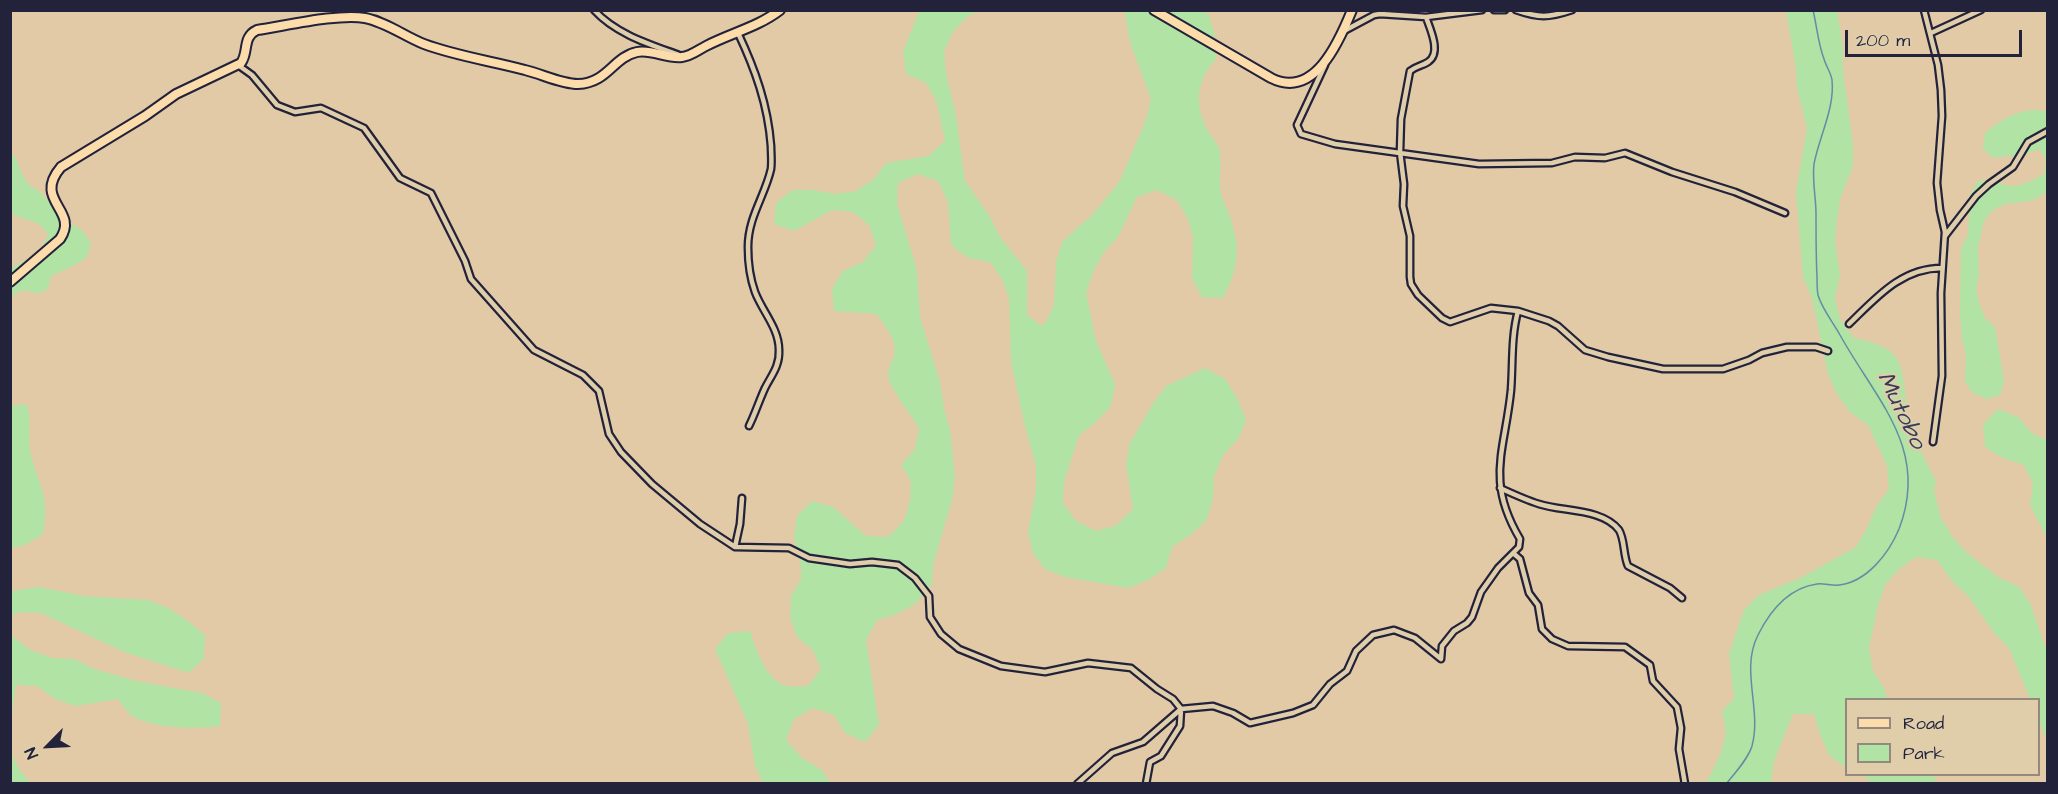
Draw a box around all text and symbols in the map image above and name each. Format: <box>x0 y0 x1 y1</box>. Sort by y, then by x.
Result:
scale bar <box>1848 18 2025 56</box>
text: 200 m <box>1856 28 1910 53</box>
water label: Mutobo <box>1869 368 1931 454</box>
legend <box>1845 698 2040 776</box>
text: Road <box>1903 711 1944 736</box>
north arrow <box>18 716 78 776</box>
text: Park <box>1903 741 1945 766</box>
text: N <box>19 744 44 762</box>

